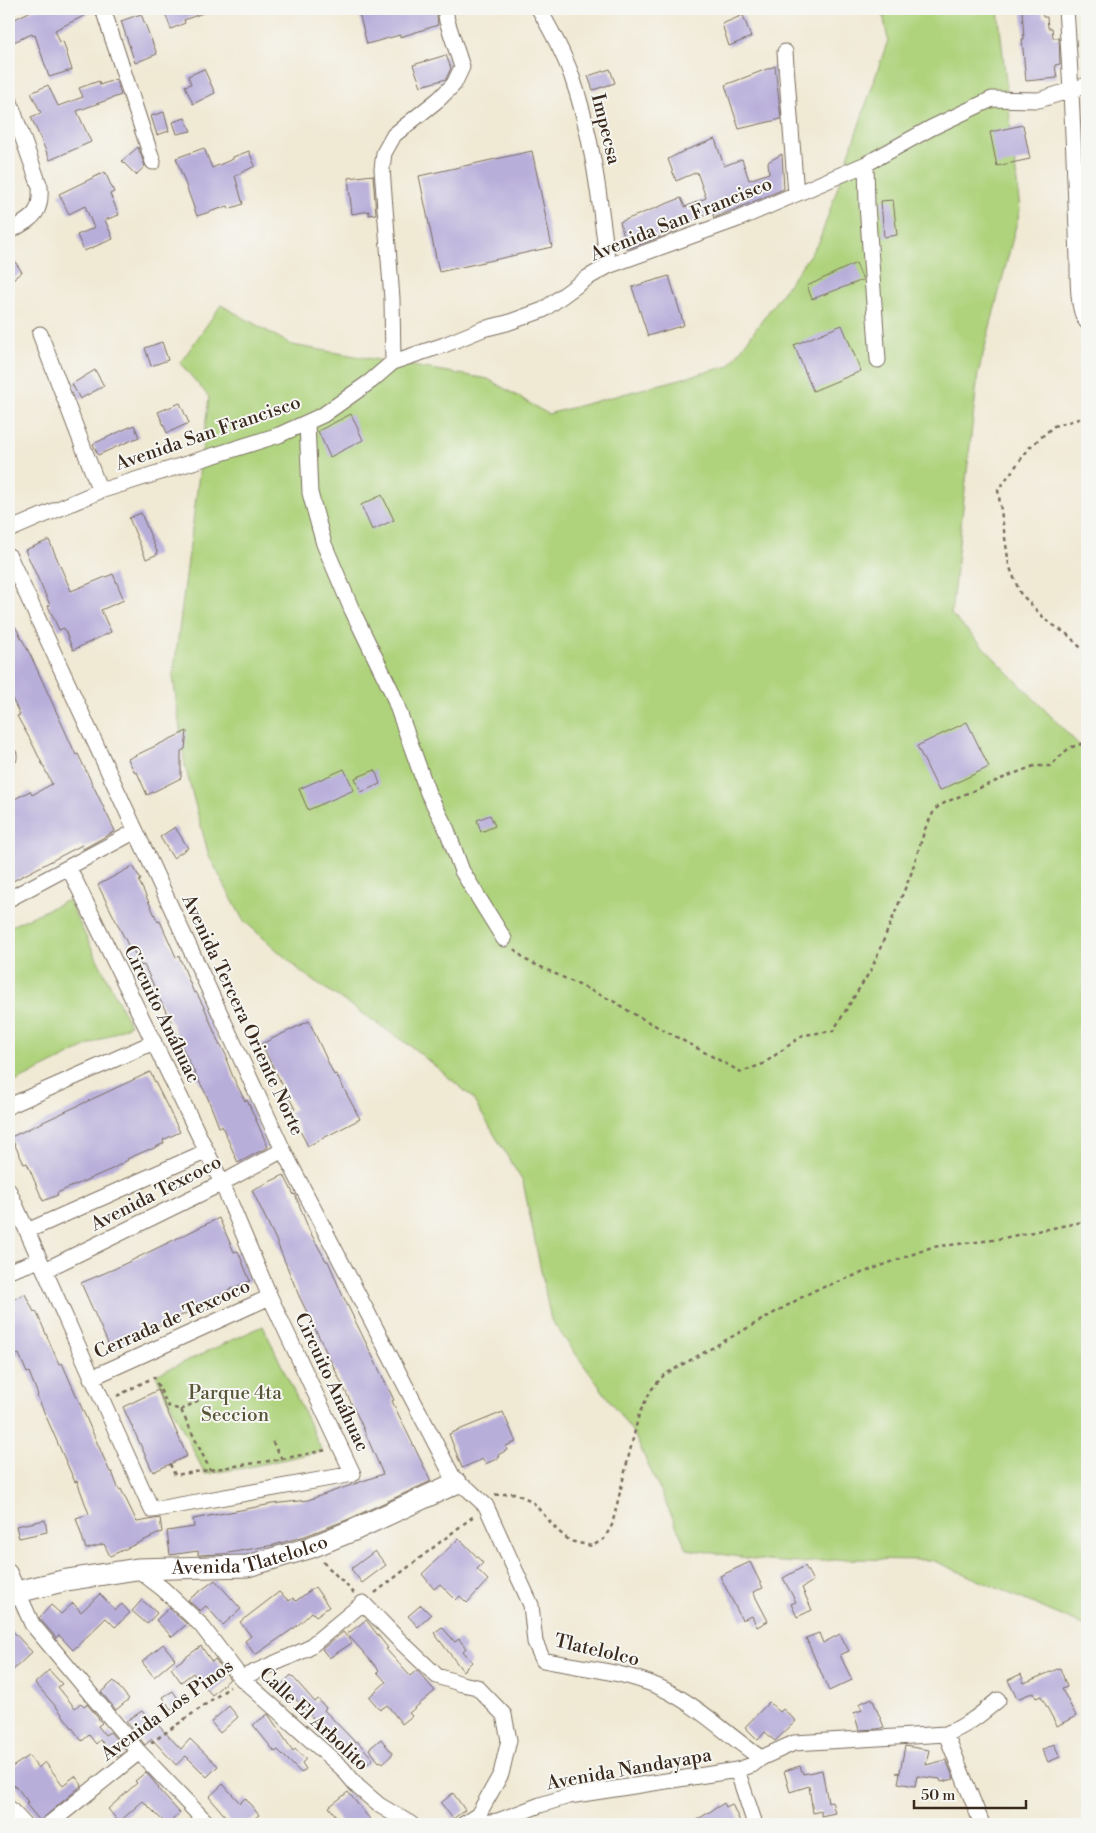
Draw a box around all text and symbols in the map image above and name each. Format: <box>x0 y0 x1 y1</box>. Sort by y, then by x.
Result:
street label: Impecsa <box>586 91 626 167</box>
street label: Avenida San Francisco <box>585 171 776 267</box>
street label: Avenida San Francisco <box>111 390 304 476</box>
street label: Avenida Tercera Oriente Norte <box>176 890 309 1139</box>
street label: Circuito Anáhuac <box>118 941 206 1087</box>
street label: Avenida Texcoco <box>86 1150 225 1237</box>
street label: Cerrada de Texcoco <box>90 1274 254 1364</box>
street label: Circuito Anáhuac <box>289 1309 375 1455</box>
park label: Parque 4ta Seccion <box>188 1381 282 1427</box>
street label: Avenida Tlatelolco <box>170 1530 331 1580</box>
street label: Tlatelolco <box>552 1629 642 1671</box>
street label: Avenida Los Pinos <box>95 1654 238 1767</box>
street label: Calle El Arbolito <box>254 1662 374 1776</box>
street label: Avenida Nandayapa <box>544 1743 714 1796</box>
scale bar <box>914 1778 1026 1810</box>
text: 50 m <box>921 1786 955 1805</box>

